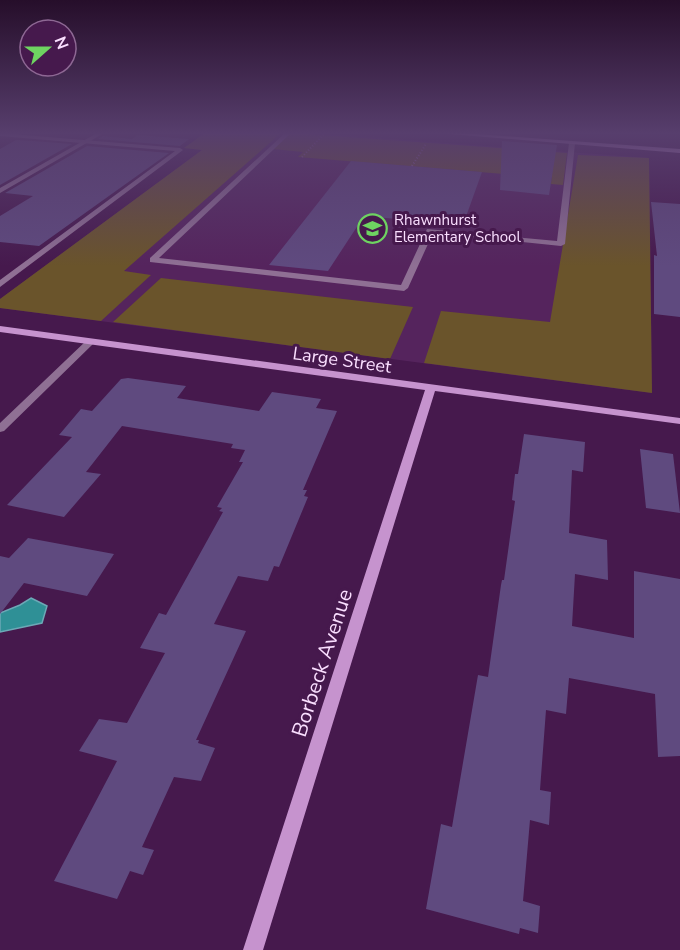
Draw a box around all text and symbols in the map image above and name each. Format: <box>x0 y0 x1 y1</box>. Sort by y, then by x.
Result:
north arrow <box>18 18 78 78</box>
text: N <box>49 33 73 53</box>
place label: Rhawnhurst Elementary School <box>394 210 521 247</box>
school or university icon: Rhawnhurst Elementary School <box>357 213 389 245</box>
street label: Large Street <box>291 341 394 379</box>
street label: Borbeck Avenue <box>285 585 359 741</box>

